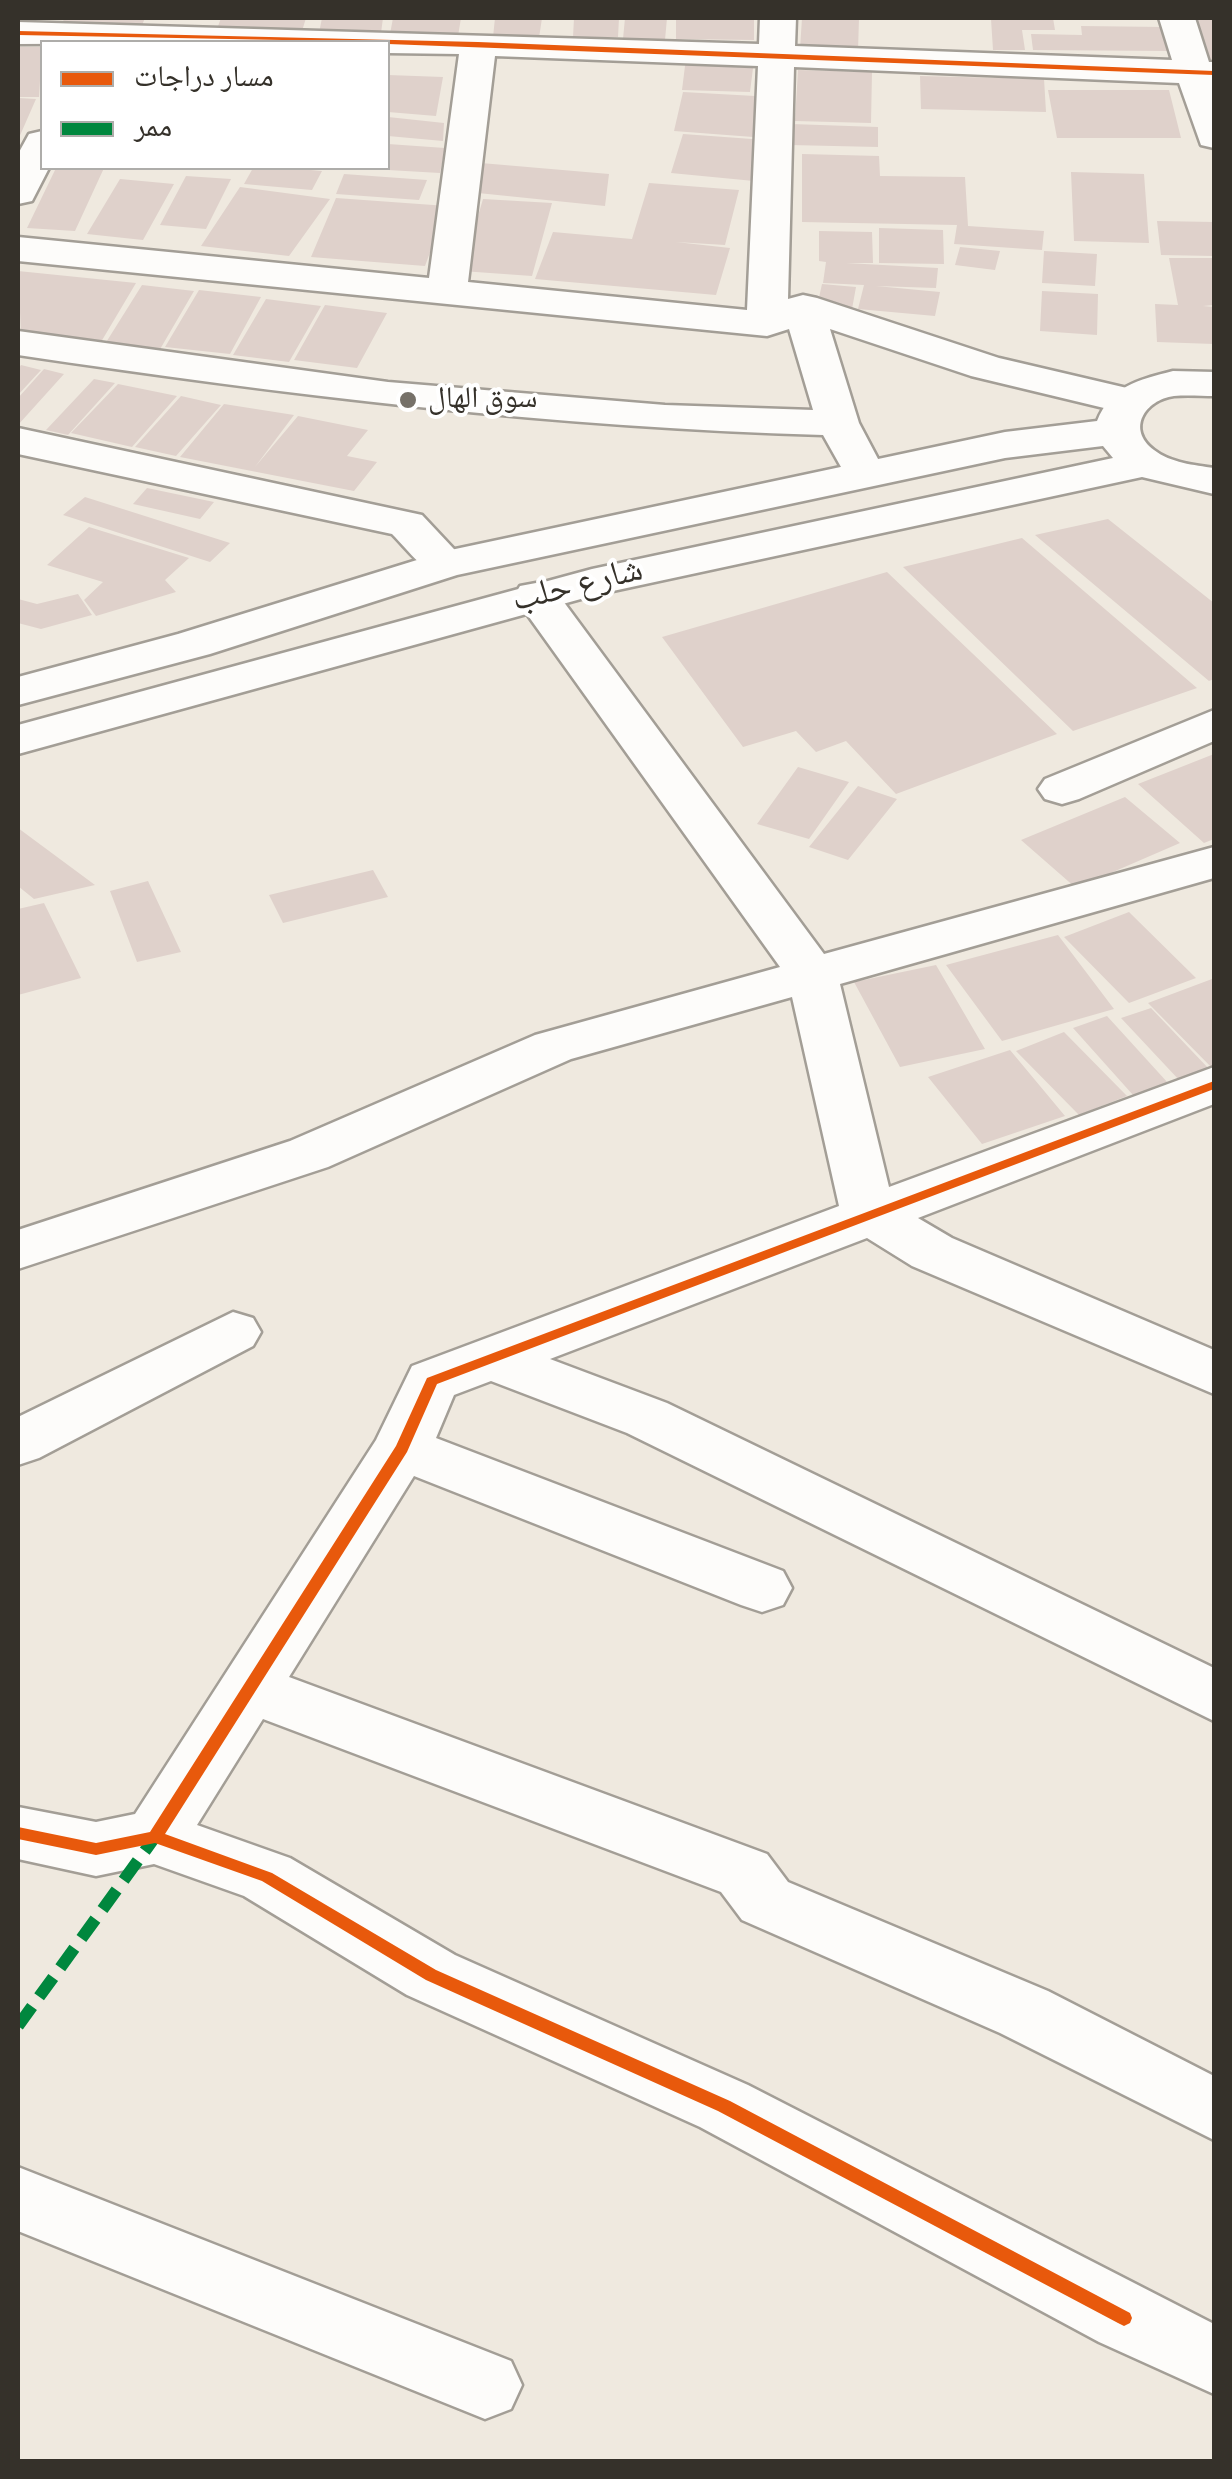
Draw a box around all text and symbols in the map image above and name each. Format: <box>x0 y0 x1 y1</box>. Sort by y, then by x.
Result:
legend <box>40 40 390 170</box>
text: مسار دراجات <box>134 55 274 98</box>
text: ممر <box>134 105 172 148</box>
place label: سوق الهال <box>428 382 538 418</box>
marker: سوق الهال <box>397 389 419 411</box>
street label: شارع حلب <box>508 551 648 623</box>

